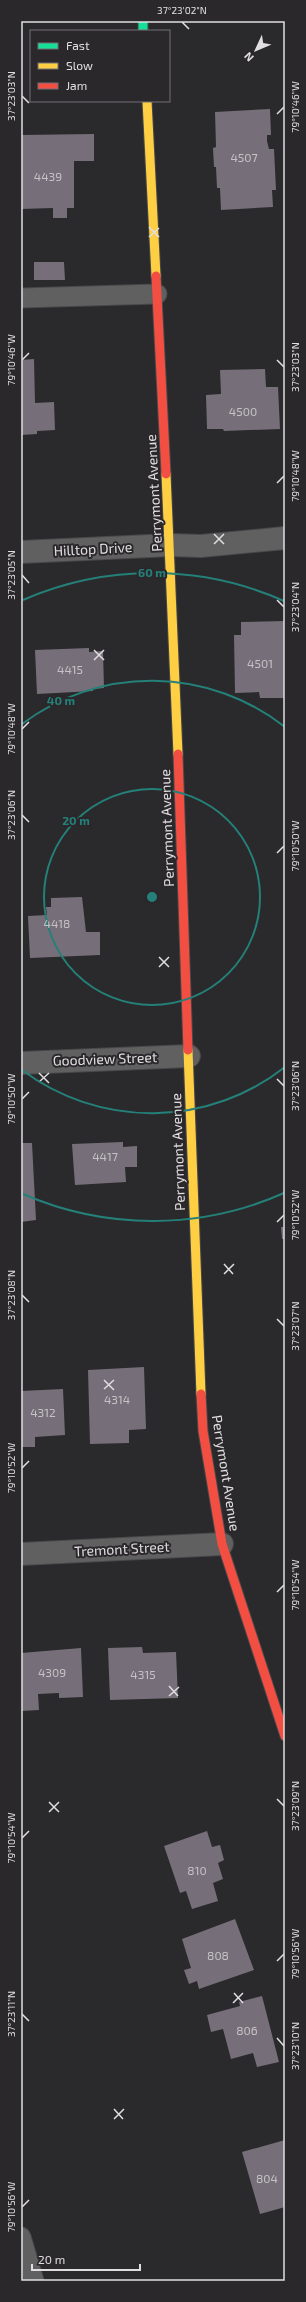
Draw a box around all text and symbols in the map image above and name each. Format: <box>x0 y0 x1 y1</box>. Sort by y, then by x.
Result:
text: 37°23'02"N <box>157 4 207 16</box>
legend <box>30 30 170 102</box>
north arrow <box>236 30 276 70</box>
text: Fast <box>66 38 90 52</box>
text: N <box>241 50 256 65</box>
text: Slow <box>66 58 93 72</box>
text: 37°23'03"N <box>5 71 17 121</box>
text: Jam <box>66 78 87 92</box>
text: 79°10'46"W <box>289 81 301 133</box>
house number: 4507 <box>230 150 258 164</box>
house number: 4439 <box>34 169 62 183</box>
text: 79°10'46"W <box>5 334 17 386</box>
text: 37°23'03"N <box>289 342 301 392</box>
house number: 4500 <box>229 404 257 418</box>
street label: Perrymont Avenue <box>142 434 165 552</box>
text: 79°10'48"W <box>289 450 301 502</box>
street label: Hilltop Drive <box>53 538 133 559</box>
text: 37°23'05"N <box>5 550 17 600</box>
text: 60 m <box>138 565 166 579</box>
text: 37°23'04"N <box>289 582 301 632</box>
house number: 4501 <box>247 656 273 670</box>
house number: 4415 <box>57 662 83 676</box>
text: 40 m <box>47 693 75 707</box>
text: 79°10'48"W <box>5 703 17 755</box>
street label: Perrymont Avenue <box>156 769 177 887</box>
text: 37°23'06"N <box>5 790 17 840</box>
text: 20 m <box>62 813 90 827</box>
text: 79°10'50"W <box>289 820 301 871</box>
centre of rings <box>145 890 159 904</box>
house number: 4418 <box>44 916 70 930</box>
street label: Goodview Street <box>53 1048 157 1069</box>
text: 37°23'06"N <box>289 1061 301 1111</box>
text: 79°10'50"W <box>5 1073 17 1124</box>
street label: Perrymont Avenue <box>167 1093 188 1211</box>
house number: 4417 <box>92 1149 118 1163</box>
text: 79°10'52"W <box>289 1189 301 1240</box>
text: 37°23'08"N <box>5 1270 17 1320</box>
text: 37°23'07"N <box>289 1301 301 1351</box>
house number: 4314 <box>104 1392 130 1406</box>
house number: 4312 <box>30 1405 56 1419</box>
street label: Perrymont Avenue <box>209 1413 244 1532</box>
text: 79°10'52"W <box>5 1442 17 1493</box>
street label: Tremont Street <box>74 1538 170 1559</box>
text: 79°10'54"W <box>289 1559 301 1611</box>
house number: 4309 <box>38 1665 66 1679</box>
house number: 4315 <box>130 1667 156 1681</box>
text: 37°23'09"N <box>289 1781 301 1831</box>
text: 79°10'54"W <box>5 1812 17 1864</box>
house number: 810 <box>187 1863 207 1877</box>
text: 79°10'56"W <box>289 1928 301 1979</box>
house number: 808 <box>207 1948 229 1962</box>
text: 37°23'11"N <box>5 1991 17 2037</box>
text: 37°23'10"N <box>289 2022 301 2070</box>
house number: 806 <box>236 2023 258 2037</box>
house number: 804 <box>256 2171 278 2185</box>
text: 79°10'56"W <box>5 2181 17 2232</box>
scale bar <box>32 2246 140 2272</box>
text: 20 m <box>38 2252 65 2266</box>

